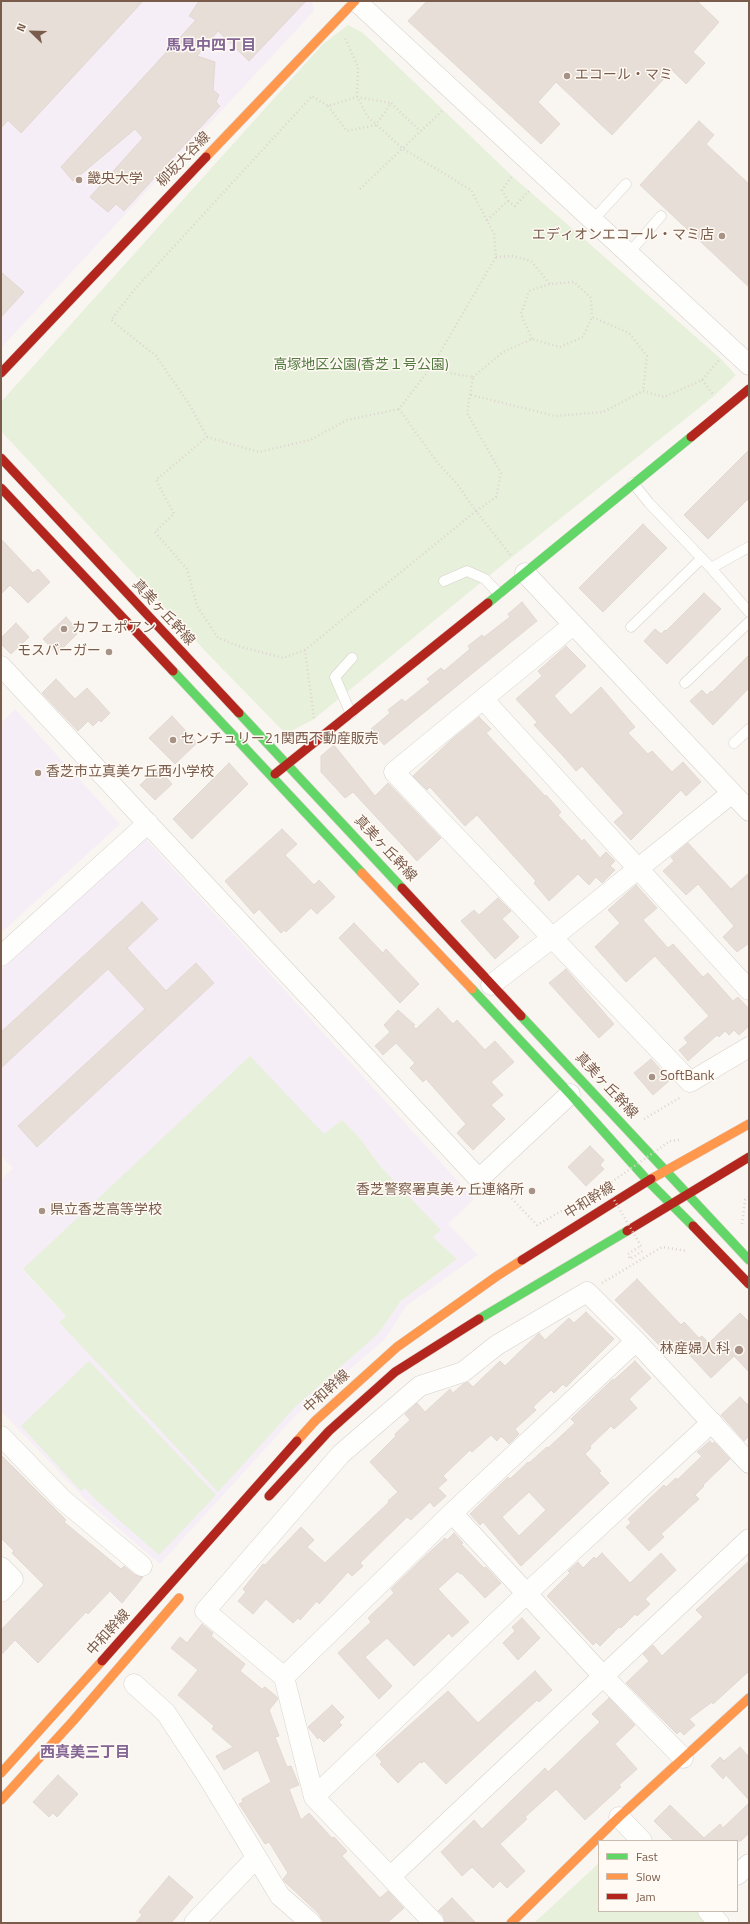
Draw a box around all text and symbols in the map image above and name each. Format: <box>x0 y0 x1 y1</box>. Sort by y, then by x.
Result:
north arrow <box>12 12 52 52</box>
text: N <box>12 21 30 34</box>
district label: 馬見中四丁目 <box>166 37 256 55</box>
place label: エコール・マミ <box>575 68 673 84</box>
marker: エコール・マミ <box>562 71 572 81</box>
street label: 柳坂大谷線 <box>154 129 214 191</box>
place label: 畿央大学 <box>87 172 143 188</box>
marker: 畿央大学 <box>74 175 84 185</box>
place label: エディオンエコール・マミ店 <box>532 228 714 244</box>
marker: エディオンエコール・マミ店 <box>717 231 727 241</box>
park label: 高塚地区公園(香芝１号公園) <box>273 358 449 374</box>
street label: 真美ヶ丘幹線 <box>128 577 198 649</box>
place label: カフェポアン <box>72 621 156 637</box>
marker: カフェポアン <box>59 624 69 634</box>
place label: モスバーガー <box>17 644 101 660</box>
marker: モスバーガー <box>104 647 114 657</box>
place label: センチュリー21関西不動産販売 <box>181 732 379 748</box>
marker: センチュリー21関西不動産販売 <box>168 735 178 745</box>
place label: 香芝市立真美ケ丘西小学校 <box>46 765 214 781</box>
marker: 香芝市立真美ケ丘西小学校 <box>33 768 43 778</box>
street label: 真美ヶ丘幹線 <box>350 813 420 885</box>
street label: 真美ヶ丘幹線 <box>571 1050 641 1122</box>
place label: SoftBank <box>660 1069 714 1085</box>
marker: SoftBank <box>647 1072 657 1082</box>
street label: 中和幹線 <box>562 1179 618 1223</box>
place label: 香芝警察署真美ヶ丘連絡所 <box>356 1183 524 1199</box>
marker: 香芝警察署真美ヶ丘連絡所 <box>527 1186 537 1196</box>
place label: 県立香芝高等学校 <box>50 1203 162 1219</box>
marker: 県立香芝高等学校 <box>37 1206 47 1216</box>
place label: 林産婦人科 <box>660 1342 730 1358</box>
marker: 林産婦人科 <box>733 1344 745 1356</box>
street label: 中和幹線 <box>301 1367 353 1417</box>
street label: 中和幹線 <box>84 1607 134 1659</box>
district label: 西真美三丁目 <box>40 1744 130 1762</box>
legend <box>598 1840 738 1912</box>
text: Fast <box>636 1847 658 1866</box>
text: Slow <box>636 1867 661 1886</box>
text: Jam <box>636 1887 656 1906</box>

